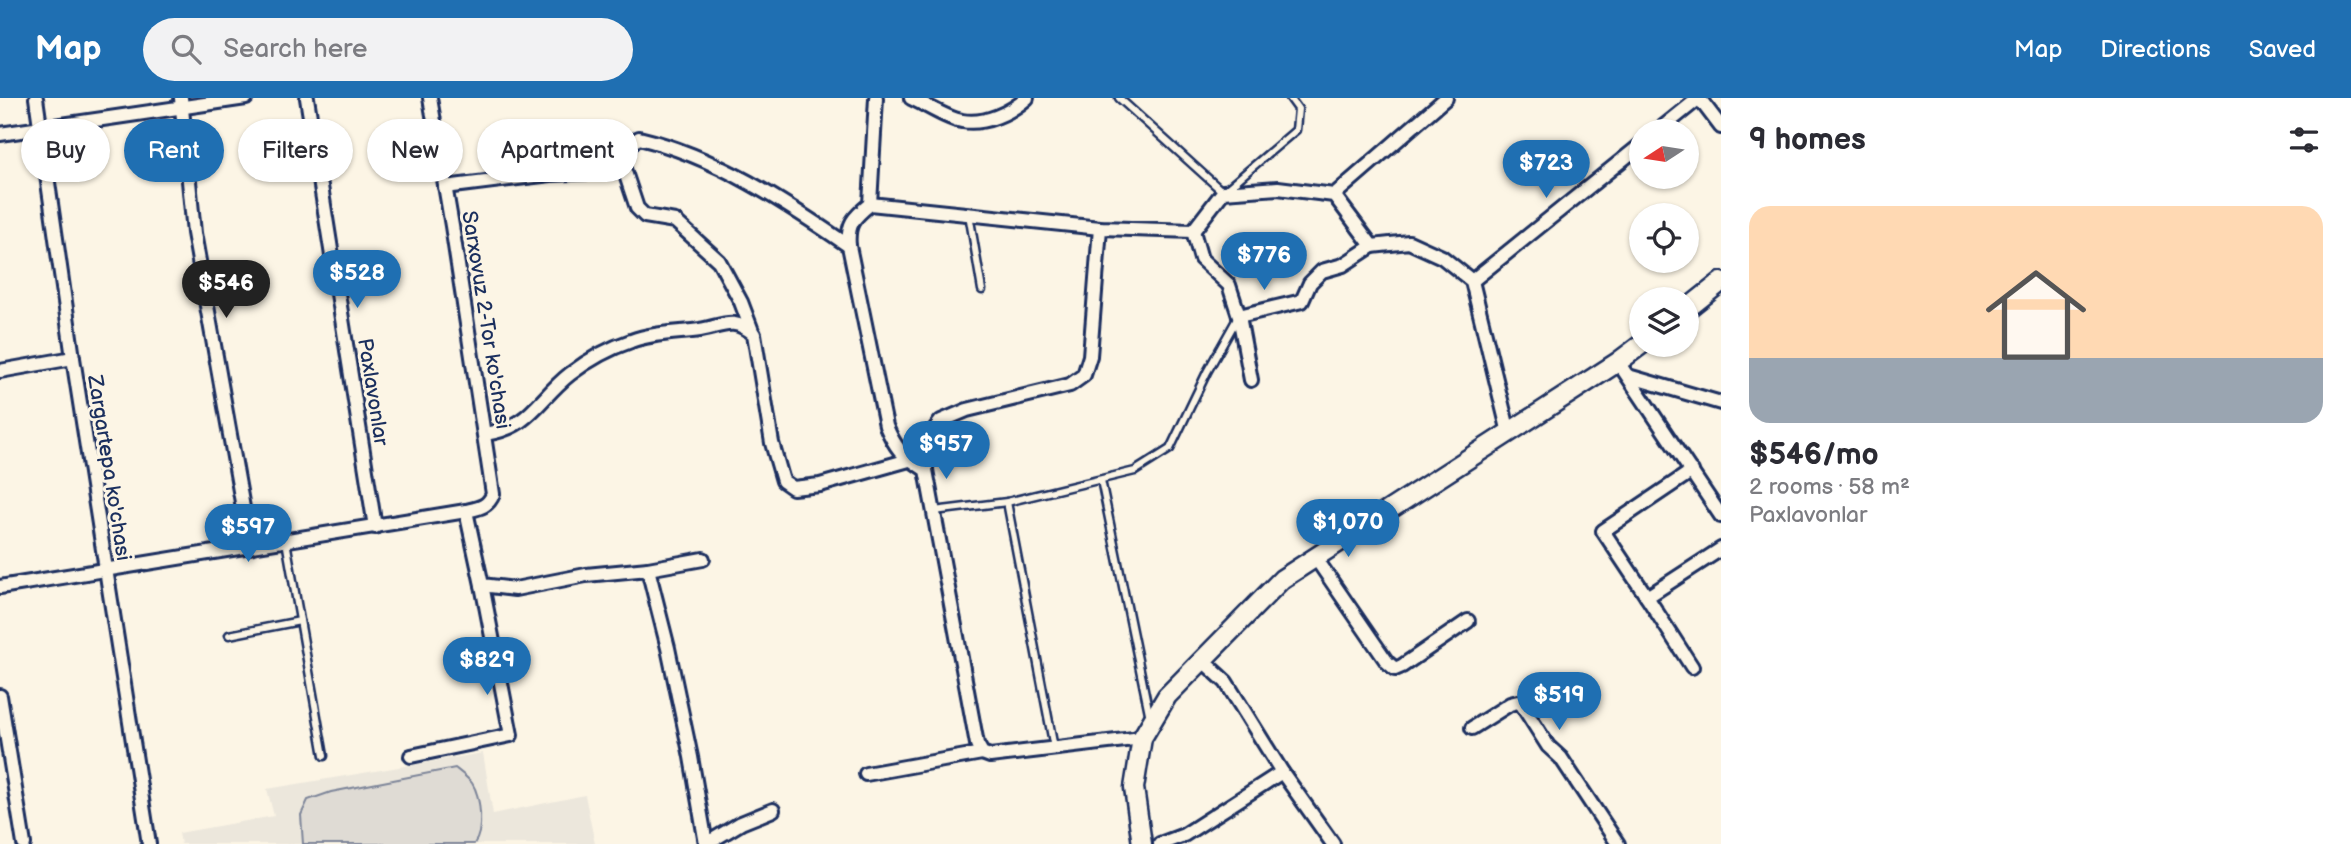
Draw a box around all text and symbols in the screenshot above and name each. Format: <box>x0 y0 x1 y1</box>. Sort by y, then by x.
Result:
search box <box>143 18 633 81</box>
text: Map <box>35 29 101 69</box>
icon: search <box>167 30 205 68</box>
text: Search here <box>223 34 367 65</box>
text: Map <box>2014 35 2062 64</box>
text: Directions <box>2100 35 2211 64</box>
text: Saved <box>2249 35 2316 64</box>
chip: Buy <box>21 119 110 182</box>
chip: Rent <box>124 119 224 182</box>
chip: Filters <box>238 119 353 182</box>
chip: New <box>367 119 463 182</box>
chip: Apartment <box>477 119 638 182</box>
north arrow <box>1629 119 1699 189</box>
map controls <box>1629 119 1699 357</box>
icon: filters <box>2285 121 2323 159</box>
text: 9 homes <box>1749 122 1866 158</box>
pin: $723 <box>1505 140 1587 200</box>
text: $723 <box>1519 149 1573 177</box>
button: locate <box>1629 203 1699 273</box>
street label: Sarxovuz 2-Tor ko'chasi <box>456 209 516 431</box>
pin: $776 <box>1223 232 1305 292</box>
text: $776 <box>1237 241 1291 269</box>
pin: $528 <box>316 250 398 310</box>
icon: home <box>1973 252 2099 378</box>
text: $528 <box>329 259 385 287</box>
pin: $546 <box>185 260 267 320</box>
text: $546 <box>198 269 254 297</box>
button: layers <box>1629 287 1699 357</box>
street label: Paxlavonlar <box>352 337 394 448</box>
street label: Zargartepa ko'chasi <box>82 372 136 563</box>
pin: $957 <box>905 422 987 481</box>
text: $957 <box>919 430 973 458</box>
text: $546/mo <box>1749 437 1879 473</box>
text: 2 rooms · 58 m² <box>1749 473 1910 501</box>
pin: $1,070 <box>1291 500 1405 559</box>
text: Paxlavonlar <box>1749 501 1867 529</box>
pin: $597 <box>207 504 289 564</box>
text: $1,070 <box>1312 508 1384 536</box>
text: $597 <box>221 513 275 541</box>
pin: $829 <box>446 638 528 697</box>
text: $829 <box>459 646 515 674</box>
pin: $519 <box>1518 672 1600 732</box>
text: $519 <box>1533 681 1585 709</box>

